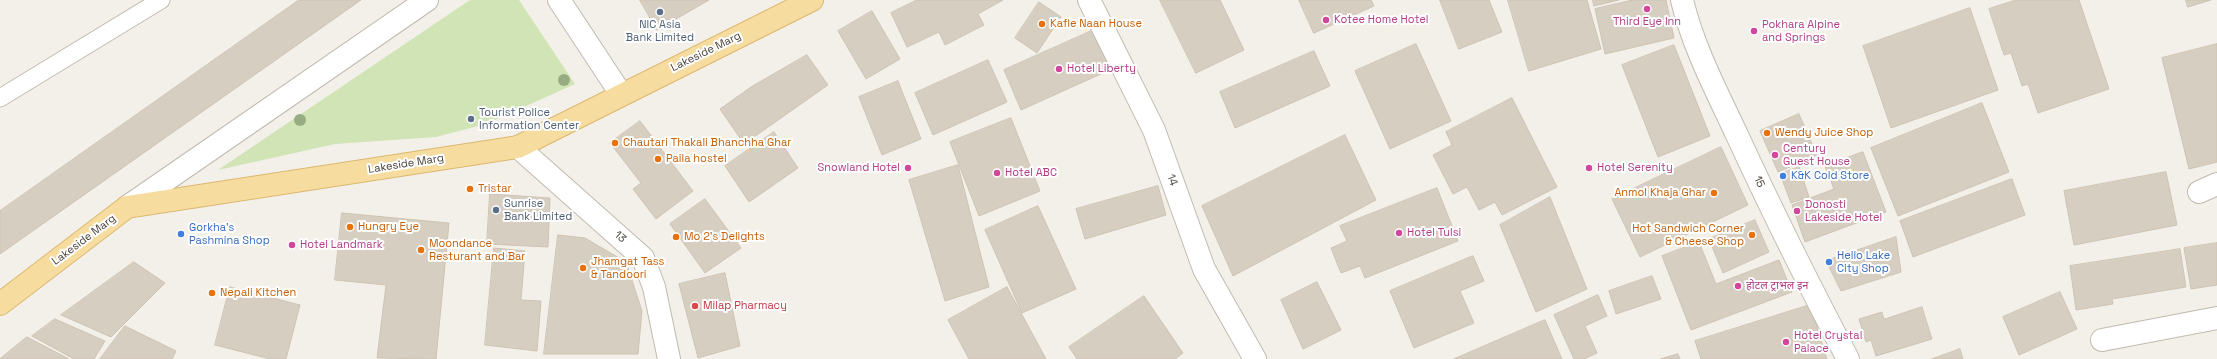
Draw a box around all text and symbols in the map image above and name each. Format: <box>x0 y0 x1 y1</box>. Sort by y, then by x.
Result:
marker: Third Eye Inn <box>1642 4 1652 14</box>
marker: NIC Asia Bank Limited <box>655 7 665 17</box>
place label: Kotee Home Hotel <box>1334 13 1428 27</box>
marker: Kotee Home Hotel <box>1321 15 1331 25</box>
place label: Third Eye Inn <box>1613 15 1681 29</box>
place label: Kafle Naan House <box>1050 17 1142 31</box>
place label: NIC Asia Bank Limited <box>626 18 694 44</box>
place label: Pokhara Alpine and Springs <box>1762 18 1840 44</box>
marker: Kafle Naan House <box>1037 19 1047 29</box>
marker: Pokhara Alpine and Springs <box>1749 26 1759 36</box>
street label: Lakeside Marg <box>669 29 743 75</box>
place label: Hotel Liberty <box>1067 62 1136 76</box>
marker: Hotel Liberty <box>1054 64 1064 74</box>
place label: Tourist Police Information Center <box>479 106 579 132</box>
marker: Tourist Police Information Center <box>466 114 476 124</box>
place label: Wendy Juice Shop <box>1775 126 1873 140</box>
marker: Wendy Juice Shop <box>1762 128 1772 138</box>
place label: Chautari Thakali Bhanchha Ghar <box>623 136 791 150</box>
marker: Chautari Thakali Bhanchha Ghar <box>610 138 620 148</box>
place label: Century Guest House <box>1783 142 1850 168</box>
marker: Century Guest House <box>1770 150 1780 160</box>
street label: Lakeside Marg <box>367 152 445 176</box>
place label: Paila hostel <box>666 152 727 166</box>
marker: Paila hostel <box>653 154 663 164</box>
place label: Snowland Hotel <box>817 161 900 175</box>
place label: Hotel Serenity <box>1597 161 1673 175</box>
marker: Snowland Hotel <box>903 163 913 173</box>
marker: Hotel Serenity <box>1584 163 1594 173</box>
place label: Hotel ABC <box>1005 166 1057 180</box>
marker: Hotel ABC <box>992 168 1002 178</box>
place label: K&K Cold Store <box>1791 169 1869 183</box>
marker: K&K Cold Store <box>1778 171 1788 181</box>
street label: 14 <box>1164 172 1180 188</box>
street label: 15 <box>1751 174 1767 190</box>
place label: Tristar <box>478 182 512 196</box>
marker: Tristar <box>465 184 475 194</box>
place label: Anmol Khaja Ghar <box>1614 186 1706 200</box>
marker: Anmol Khaja Ghar <box>1709 188 1719 198</box>
place label: Sunrise Bank Limited <box>504 197 572 223</box>
place label: Donosti Lakeside Hotel <box>1805 198 1882 224</box>
marker: Sunrise Bank Limited <box>491 205 501 215</box>
marker: Donosti Lakeside Hotel <box>1792 206 1802 216</box>
street label: Lakeside Marg <box>50 212 118 268</box>
place label: Hungry Eye <box>358 220 419 234</box>
place label: Gorkha's Pashmina Shop <box>189 221 270 247</box>
marker: Hungry Eye <box>345 222 355 232</box>
place label: Hot Sandwich Corner & Cheese Shop <box>1632 222 1744 248</box>
place label: Hotel Tulsi <box>1407 226 1461 240</box>
street label: 13 <box>611 228 629 246</box>
marker: Hotel Tulsi <box>1394 228 1404 238</box>
marker: Gorkha's Pashmina Shop <box>176 229 186 239</box>
place label: Mo 2's Delights <box>684 230 765 244</box>
marker: Hot Sandwich Corner & Cheese Shop <box>1747 230 1757 240</box>
marker: Mo 2's Delights <box>671 232 681 242</box>
place label: Moondance Resturant and Bar <box>429 237 525 263</box>
place label: Hotel Landmark <box>300 238 383 252</box>
marker: Hotel Landmark <box>287 240 297 250</box>
marker: Moondance Resturant and Bar <box>416 245 426 255</box>
place label: Hello Lake City Shop <box>1837 249 1890 275</box>
place label: Jhamgat Tass & Tandoori <box>591 255 664 281</box>
marker: Hello Lake City Shop <box>1824 257 1834 267</box>
marker: Jhamgat Tass & Tandoori <box>578 263 588 273</box>
place label: होटल ट्राभल इन <box>1746 279 1808 293</box>
marker: होटल ट्राभल इन <box>1733 281 1743 291</box>
place label: Nepali Kitchen <box>220 286 296 300</box>
marker: Nepali Kitchen <box>207 288 217 298</box>
place label: Milap Pharmacy <box>703 299 787 313</box>
marker: Milap Pharmacy <box>690 301 700 311</box>
place label: Hotel Crystal Palace <box>1794 329 1862 355</box>
marker: Hotel Crystal Palace <box>1781 337 1791 347</box>

